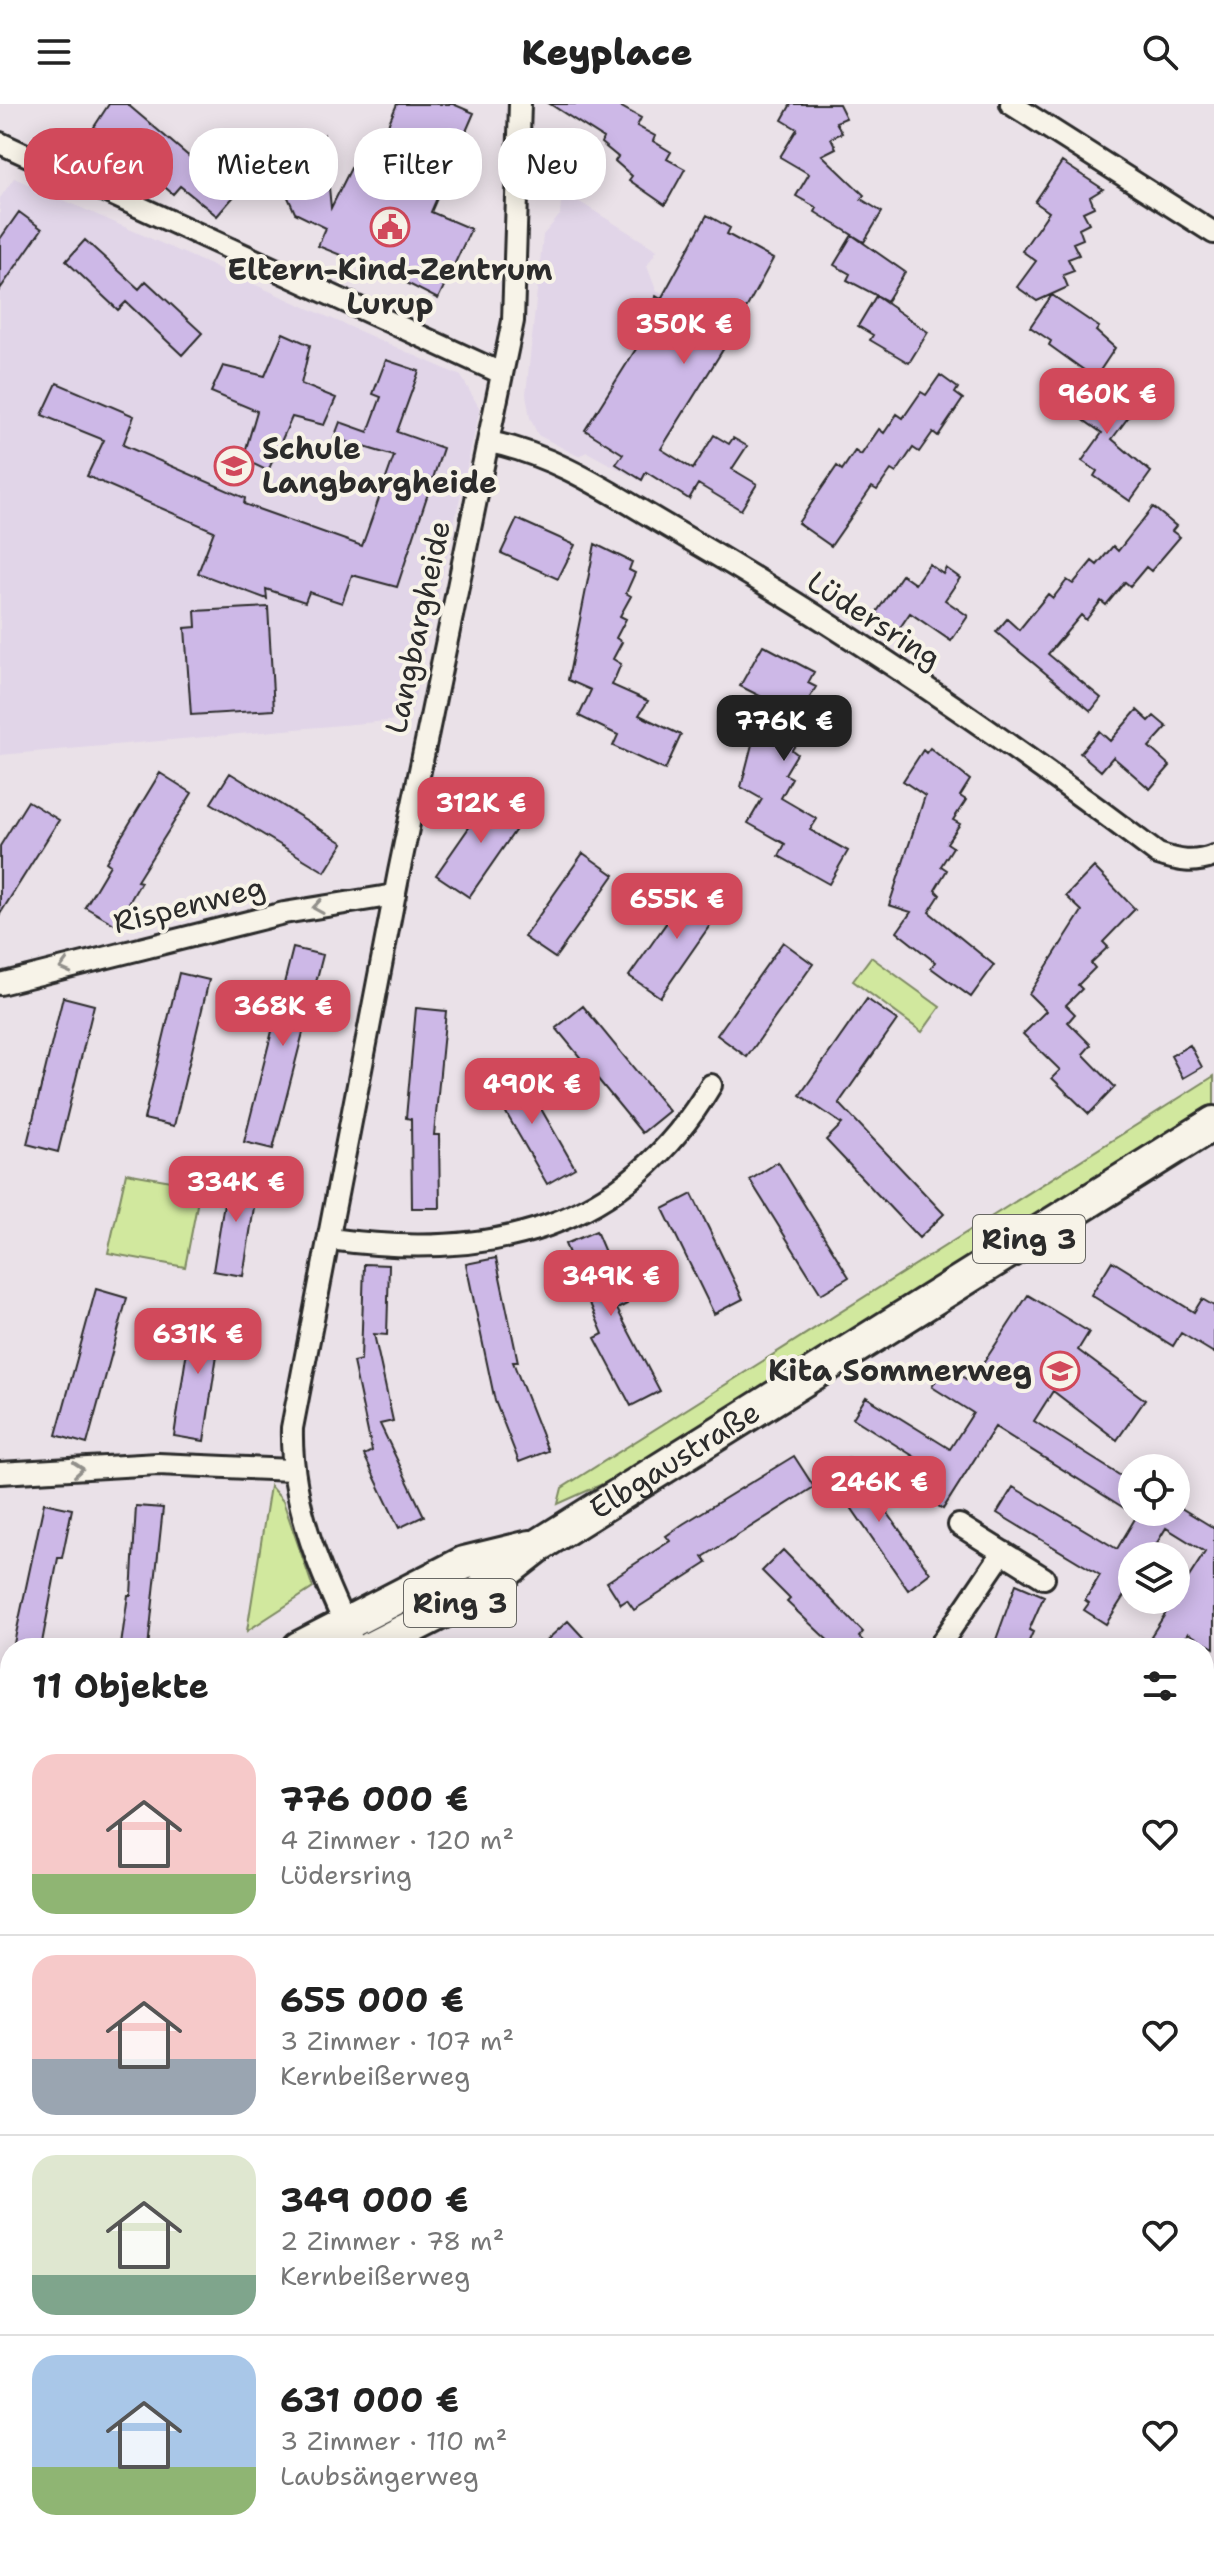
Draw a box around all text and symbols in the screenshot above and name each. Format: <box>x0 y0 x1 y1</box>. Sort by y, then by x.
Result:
text: Keyplace <box>521 28 693 77</box>
icon: menu <box>32 30 76 74</box>
icon: search <box>1138 30 1182 74</box>
chip: Kaufen <box>24 128 173 200</box>
chip: Mieten <box>189 128 338 200</box>
chip: Filter <box>354 128 482 200</box>
chip: Neu <box>498 128 606 200</box>
public building icon: Eltern-Kind-Zentrum Lurup <box>369 206 411 248</box>
place label: Eltern-Kind-Zentrum Lurup <box>227 249 553 324</box>
pin: 350K € <box>619 298 749 366</box>
text: 350K € <box>635 306 733 341</box>
pin: 960K € <box>1042 368 1172 436</box>
text: 960K € <box>1057 376 1157 411</box>
place label: Schule Langbargheide <box>262 428 497 503</box>
school or university icon: Schule Langbargheide <box>213 445 255 487</box>
street label: Langbargheide <box>375 517 460 737</box>
street label: Lüdersring <box>799 561 949 678</box>
pin: 776K € <box>719 695 849 763</box>
text: 776K € <box>735 703 833 738</box>
pin: 312K € <box>416 777 546 845</box>
text: 312K € <box>435 785 527 820</box>
street label: Rispenweg <box>109 866 269 943</box>
pin: 655K € <box>612 873 742 941</box>
text: 655K € <box>629 881 725 916</box>
one-way arrow <box>311 898 325 915</box>
one-way arrow <box>58 957 72 974</box>
pin: 368K € <box>218 980 348 1048</box>
text: 368K € <box>233 988 333 1023</box>
pin: 490K € <box>467 1058 597 1126</box>
text: 490K € <box>483 1066 581 1101</box>
pin: 334K € <box>171 1156 301 1224</box>
text: 334K € <box>187 1164 285 1199</box>
road number: Ring 3 <box>973 1215 1085 1263</box>
pin: 349K € <box>546 1250 676 1318</box>
text: 349K € <box>562 1258 660 1293</box>
pin: 631K € <box>133 1308 263 1376</box>
text: 631K € <box>152 1316 244 1351</box>
place label: Kita Sommerweg <box>768 1350 1032 1391</box>
school or university icon: Kita Sommerweg <box>1039 1350 1081 1392</box>
street label: Elbgaustraße <box>582 1391 767 1529</box>
map controls <box>1118 1454 1190 1614</box>
button: locate <box>1118 1454 1190 1526</box>
pin: 246K € <box>814 1456 944 1524</box>
one-way arrow <box>72 1461 85 1478</box>
text: 246K € <box>830 1464 928 1499</box>
button: layers <box>1118 1542 1190 1614</box>
road number: Ring 3 <box>404 1579 516 1627</box>
text: 11 Objekte <box>32 1663 209 1709</box>
icon: filters <box>1138 1664 1182 1708</box>
text: 776 000 € <box>280 1776 469 1822</box>
icon: home <box>96 1786 192 1882</box>
icon: heart <box>1138 1812 1182 1856</box>
text: 4 Zimmer · 120 m² <box>280 1822 514 1857</box>
text: Lüdersring <box>280 1857 412 1892</box>
text: 655 000 € <box>280 1977 464 2023</box>
icon: home <box>96 1987 192 2083</box>
icon: heart <box>1138 2013 1182 2057</box>
text: 3 Zimmer · 107 m² <box>280 2023 514 2058</box>
text: Kernbeißerweg <box>280 2058 470 2093</box>
text: 349 000 € <box>280 2177 469 2223</box>
icon: home <box>96 2187 192 2283</box>
icon: heart <box>1138 2213 1182 2257</box>
text: 2 Zimmer · 78 m² <box>280 2223 505 2258</box>
text: Kernbeißerweg <box>280 2258 470 2293</box>
text: 631 000 € <box>280 2377 459 2423</box>
icon: home <box>96 2387 192 2483</box>
icon: heart <box>1138 2413 1182 2457</box>
text: 3 Zimmer · 110 m² <box>280 2423 507 2458</box>
text: Laubsängerweg <box>280 2458 479 2493</box>

